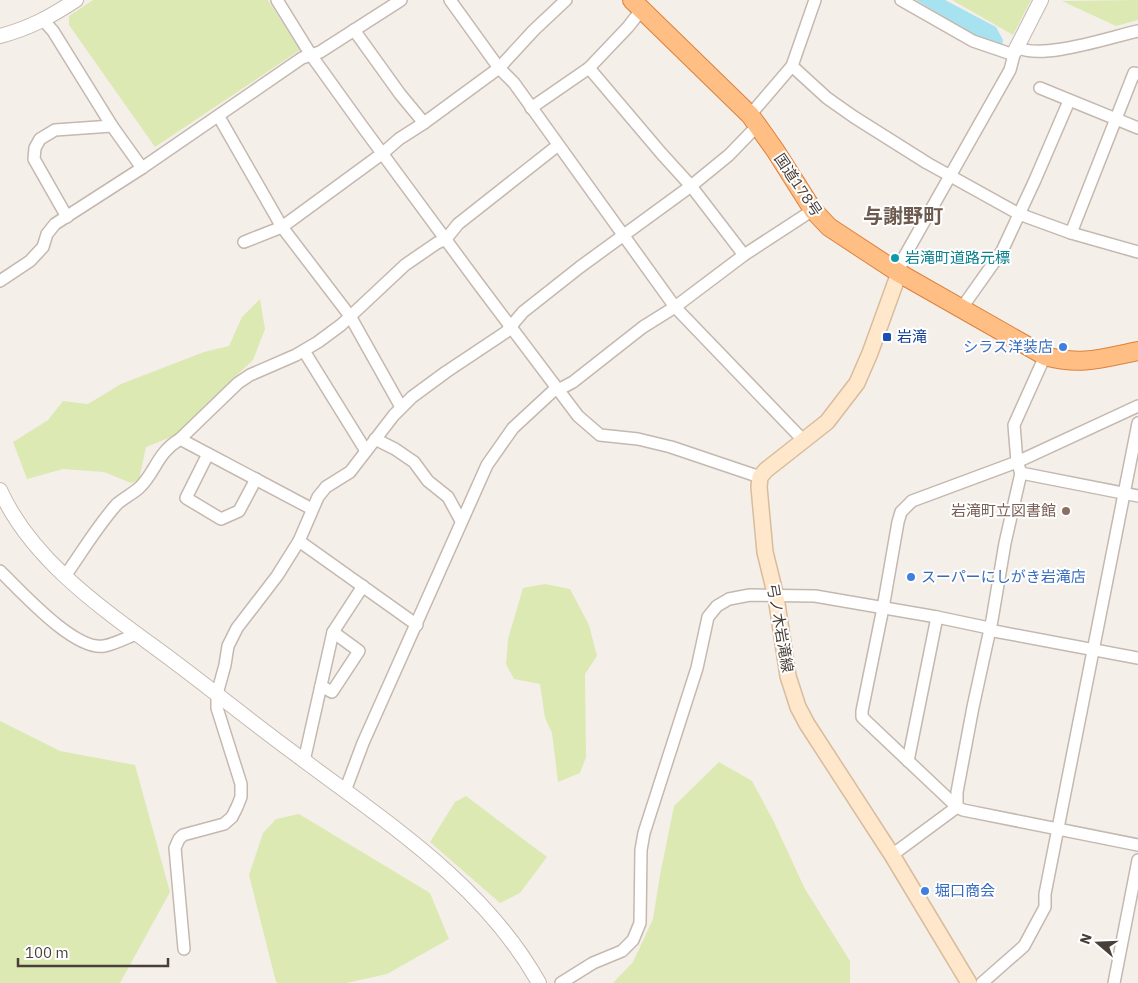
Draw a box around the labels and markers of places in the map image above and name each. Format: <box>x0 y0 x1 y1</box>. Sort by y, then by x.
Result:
place label: 岩滝町道路元標 <box>905 248 1010 267</box>
marker: 岩滝町道路元標 <box>889 252 901 264</box>
place label: 岩滝 <box>897 327 927 346</box>
marker: 岩滝 <box>881 331 893 343</box>
place label: シラス洋装店 <box>963 337 1053 356</box>
marker: シラス洋装店 <box>1057 341 1069 353</box>
place label: 岩滝町立図書館 <box>951 501 1056 520</box>
marker: 岩滝町立図書館 <box>1060 505 1072 517</box>
place label: スーパーにしがき岩滝店 <box>921 567 1086 586</box>
marker: スーパーにしがき岩滝店 <box>905 571 917 583</box>
place label: 堀口商会 <box>935 881 995 900</box>
marker: 堀口商会 <box>919 885 931 897</box>

